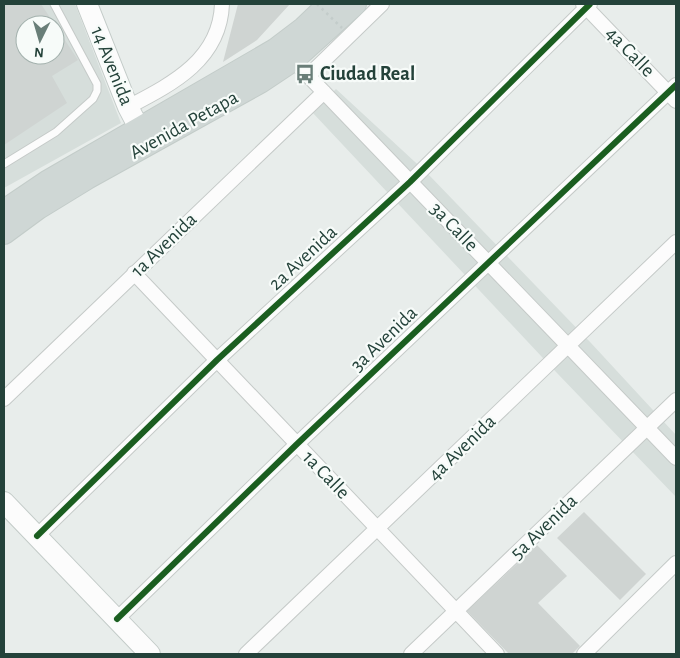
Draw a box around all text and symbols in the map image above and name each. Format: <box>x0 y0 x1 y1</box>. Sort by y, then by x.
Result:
north arrow <box>15 15 65 65</box>
street label: 4a Calle <box>602 23 658 81</box>
street label: 14 Avenida <box>87 24 137 108</box>
text: N <box>33 45 44 59</box>
bus stop icon: Ciudad Real <box>294 63 316 85</box>
place label: Ciudad Real <box>320 64 415 84</box>
street label: Avenida Petapa <box>126 87 242 163</box>
street label: 3a Calle <box>426 199 482 255</box>
street label: 1a Avenida <box>127 209 201 281</box>
street label: 2a Avenida <box>265 222 341 294</box>
street label: 3a Avenida <box>347 303 421 375</box>
street label: 4a Avenida <box>424 411 500 485</box>
street label: 1a Calle <box>299 447 353 503</box>
street label: 5a Avenida <box>507 491 581 563</box>

